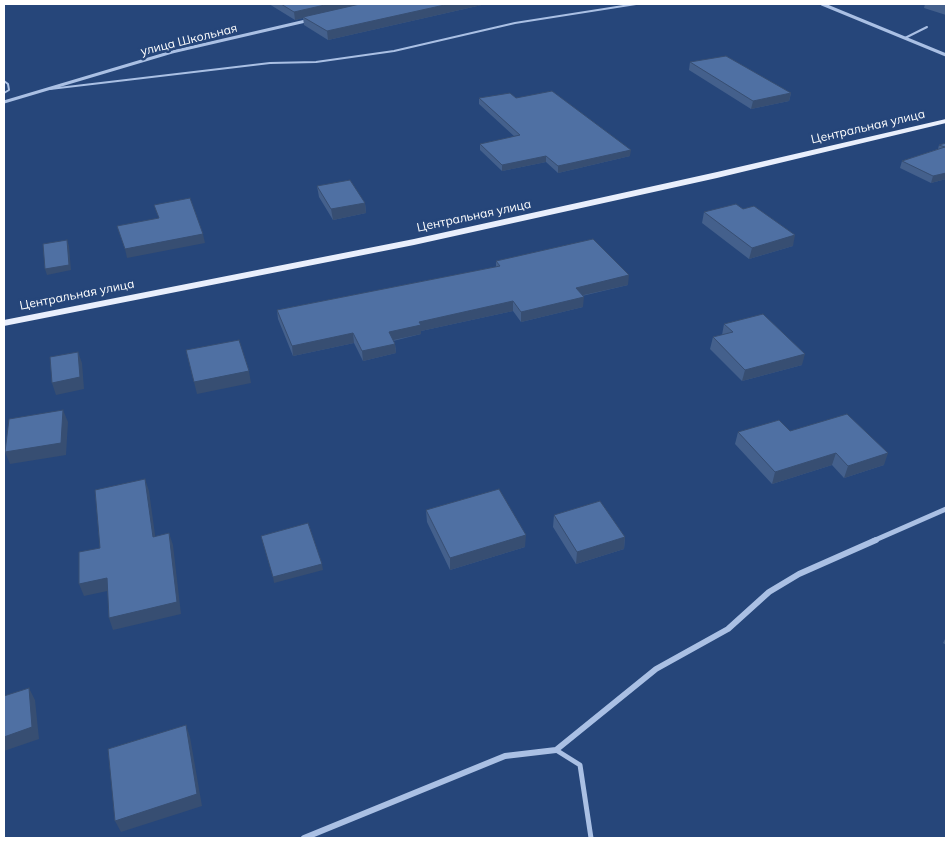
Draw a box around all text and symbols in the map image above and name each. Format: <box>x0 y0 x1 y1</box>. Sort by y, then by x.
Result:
street label: улица Школьная <box>139 21 239 59</box>
street label: Центральная улица <box>810 107 926 147</box>
street label: Центральная улица <box>416 197 532 235</box>
street label: Центральная улица <box>19 277 135 313</box>

